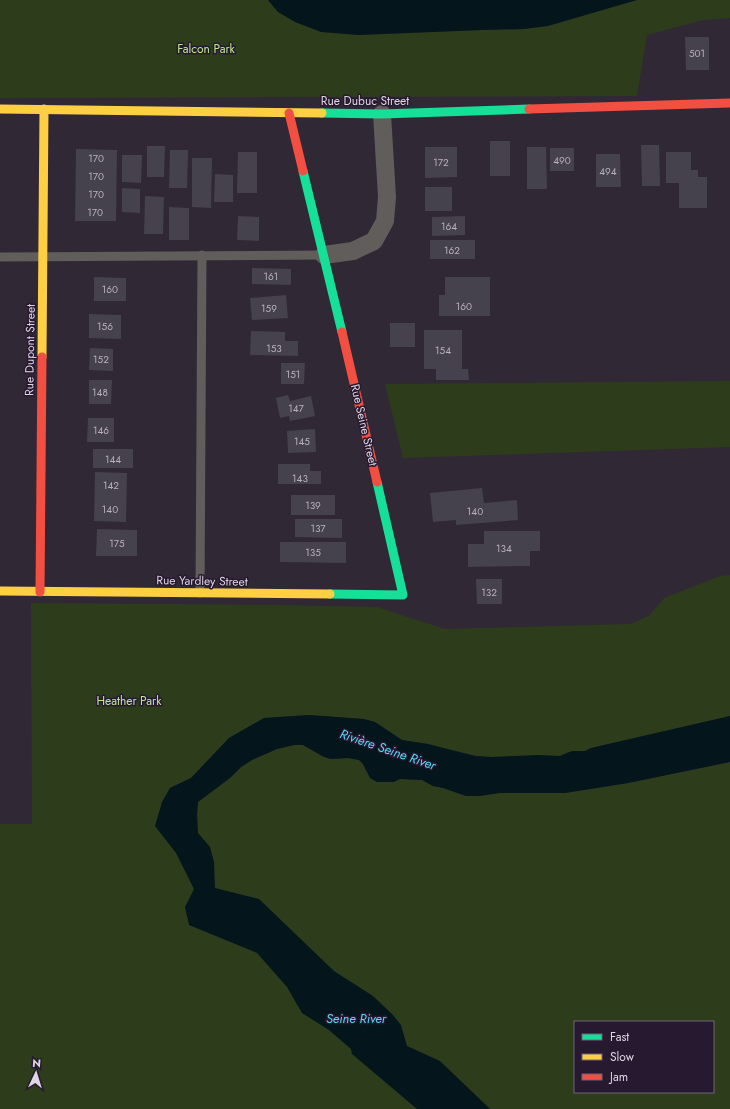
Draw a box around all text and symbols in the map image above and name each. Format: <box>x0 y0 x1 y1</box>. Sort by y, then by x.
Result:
park label: Falcon Park <box>177 40 236 58</box>
house number: 501 <box>689 46 705 61</box>
street label: Rue Dubuc Street <box>321 92 409 110</box>
house number: 170 <box>88 151 104 166</box>
house number: 490 <box>553 153 571 168</box>
house number: 172 <box>433 155 449 170</box>
house number: 494 <box>599 164 617 179</box>
house number: 170 <box>88 169 104 184</box>
house number: 170 <box>88 187 104 202</box>
house number: 170 <box>87 205 103 220</box>
house number: 164 <box>441 219 457 234</box>
house number: 162 <box>444 243 460 258</box>
house number: 161 <box>264 269 278 284</box>
house number: 160 <box>102 282 118 297</box>
house number: 160 <box>456 299 472 314</box>
house number: 159 <box>261 301 277 316</box>
street label: Rue Dupont Street <box>20 304 40 396</box>
house number: 156 <box>97 319 113 334</box>
house number: 153 <box>266 341 282 356</box>
house number: 154 <box>435 343 451 358</box>
house number: 152 <box>93 352 109 367</box>
house number: 151 <box>286 367 300 382</box>
street label: Rue Seine Street <box>346 382 382 468</box>
house number: 148 <box>92 385 108 400</box>
house number: 147 <box>288 401 305 416</box>
house number: 146 <box>93 423 109 438</box>
house number: 145 <box>294 434 310 449</box>
house number: 144 <box>105 452 121 467</box>
house number: 143 <box>292 471 308 486</box>
house number: 142 <box>103 478 119 493</box>
house number: 139 <box>305 498 321 513</box>
house number: 140 <box>102 502 118 517</box>
house number: 140 <box>467 504 483 519</box>
house number: 137 <box>310 521 326 536</box>
house number: 175 <box>109 536 125 551</box>
house number: 134 <box>496 541 512 556</box>
house number: 135 <box>305 545 321 560</box>
street label: Rue Yardley Street <box>156 571 248 591</box>
house number: 132 <box>481 585 497 600</box>
park label: Heather Park <box>97 692 162 710</box>
water label: Rivière Seine River <box>337 724 439 775</box>
water label: Seine River <box>326 1009 387 1028</box>
legend <box>574 1021 714 1093</box>
text: Fast <box>610 1028 629 1046</box>
text: Slow <box>610 1048 635 1066</box>
north arrow <box>16 1053 56 1093</box>
text: N <box>32 1055 42 1071</box>
text: Jam <box>608 1068 628 1086</box>

